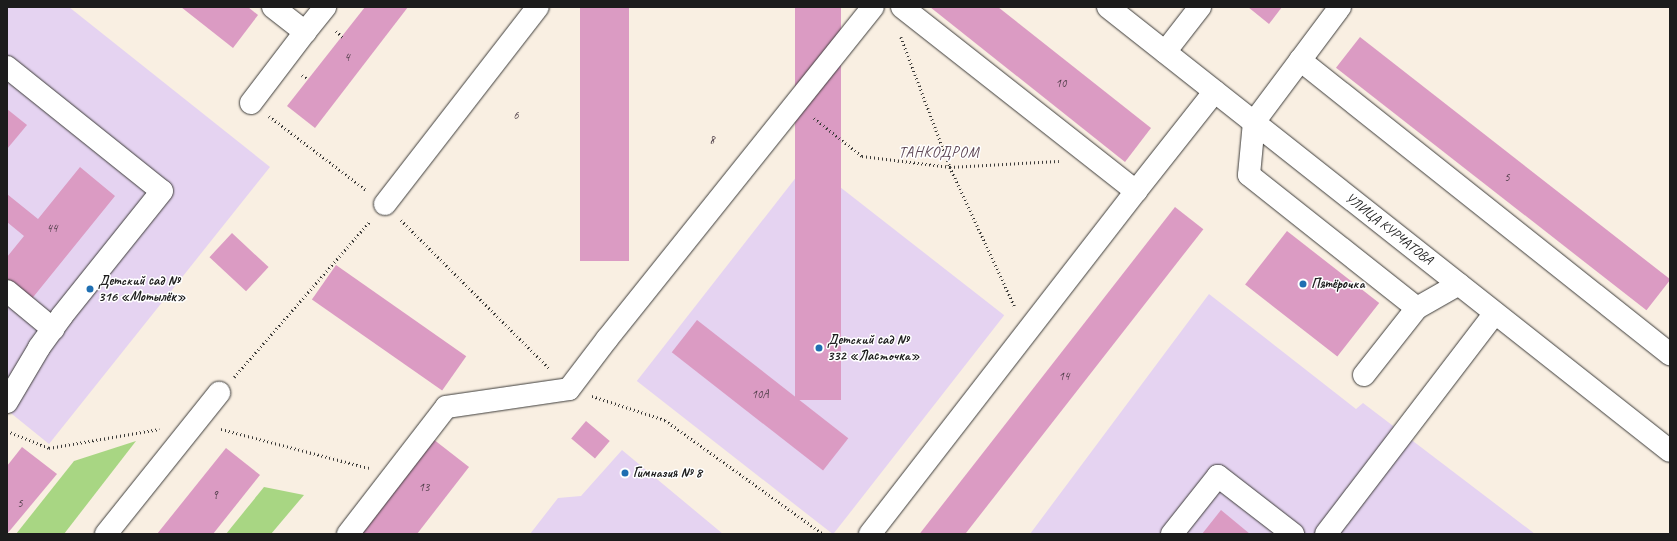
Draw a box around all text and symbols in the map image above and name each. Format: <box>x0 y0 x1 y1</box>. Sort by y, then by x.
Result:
house number: 4 <box>344 51 350 65</box>
house number: 10 <box>1056 77 1066 91</box>
house number: 6 <box>513 109 519 123</box>
house number: 8 <box>709 134 715 148</box>
district label: ТАНКОДРОМ <box>898 144 980 162</box>
house number: 5 <box>1504 171 1510 185</box>
street label: УЛИЦА КУРЧАТОВА <box>1342 190 1436 268</box>
house number: 44 <box>47 222 57 236</box>
place label: Детский сад № 316 «Мотылёк» <box>98 273 186 306</box>
place label: Пятёрочка <box>1311 276 1365 292</box>
marker: Пятёрочка <box>1298 279 1308 289</box>
marker: Детский сад № 316 «Мотылёк» <box>85 284 95 294</box>
place label: Детский сад № 332 «Ласточка» <box>827 332 920 364</box>
marker: Детский сад № 332 «Ласточка» <box>814 343 824 353</box>
house number: 14 <box>1059 370 1069 384</box>
house number: 10А <box>752 388 768 402</box>
place label: Гимназия № 8 <box>633 465 702 481</box>
marker: Гимназия № 8 <box>620 468 630 478</box>
house number: 13 <box>419 481 429 495</box>
house number: 9 <box>212 489 218 503</box>
house number: 5 <box>17 497 23 511</box>

